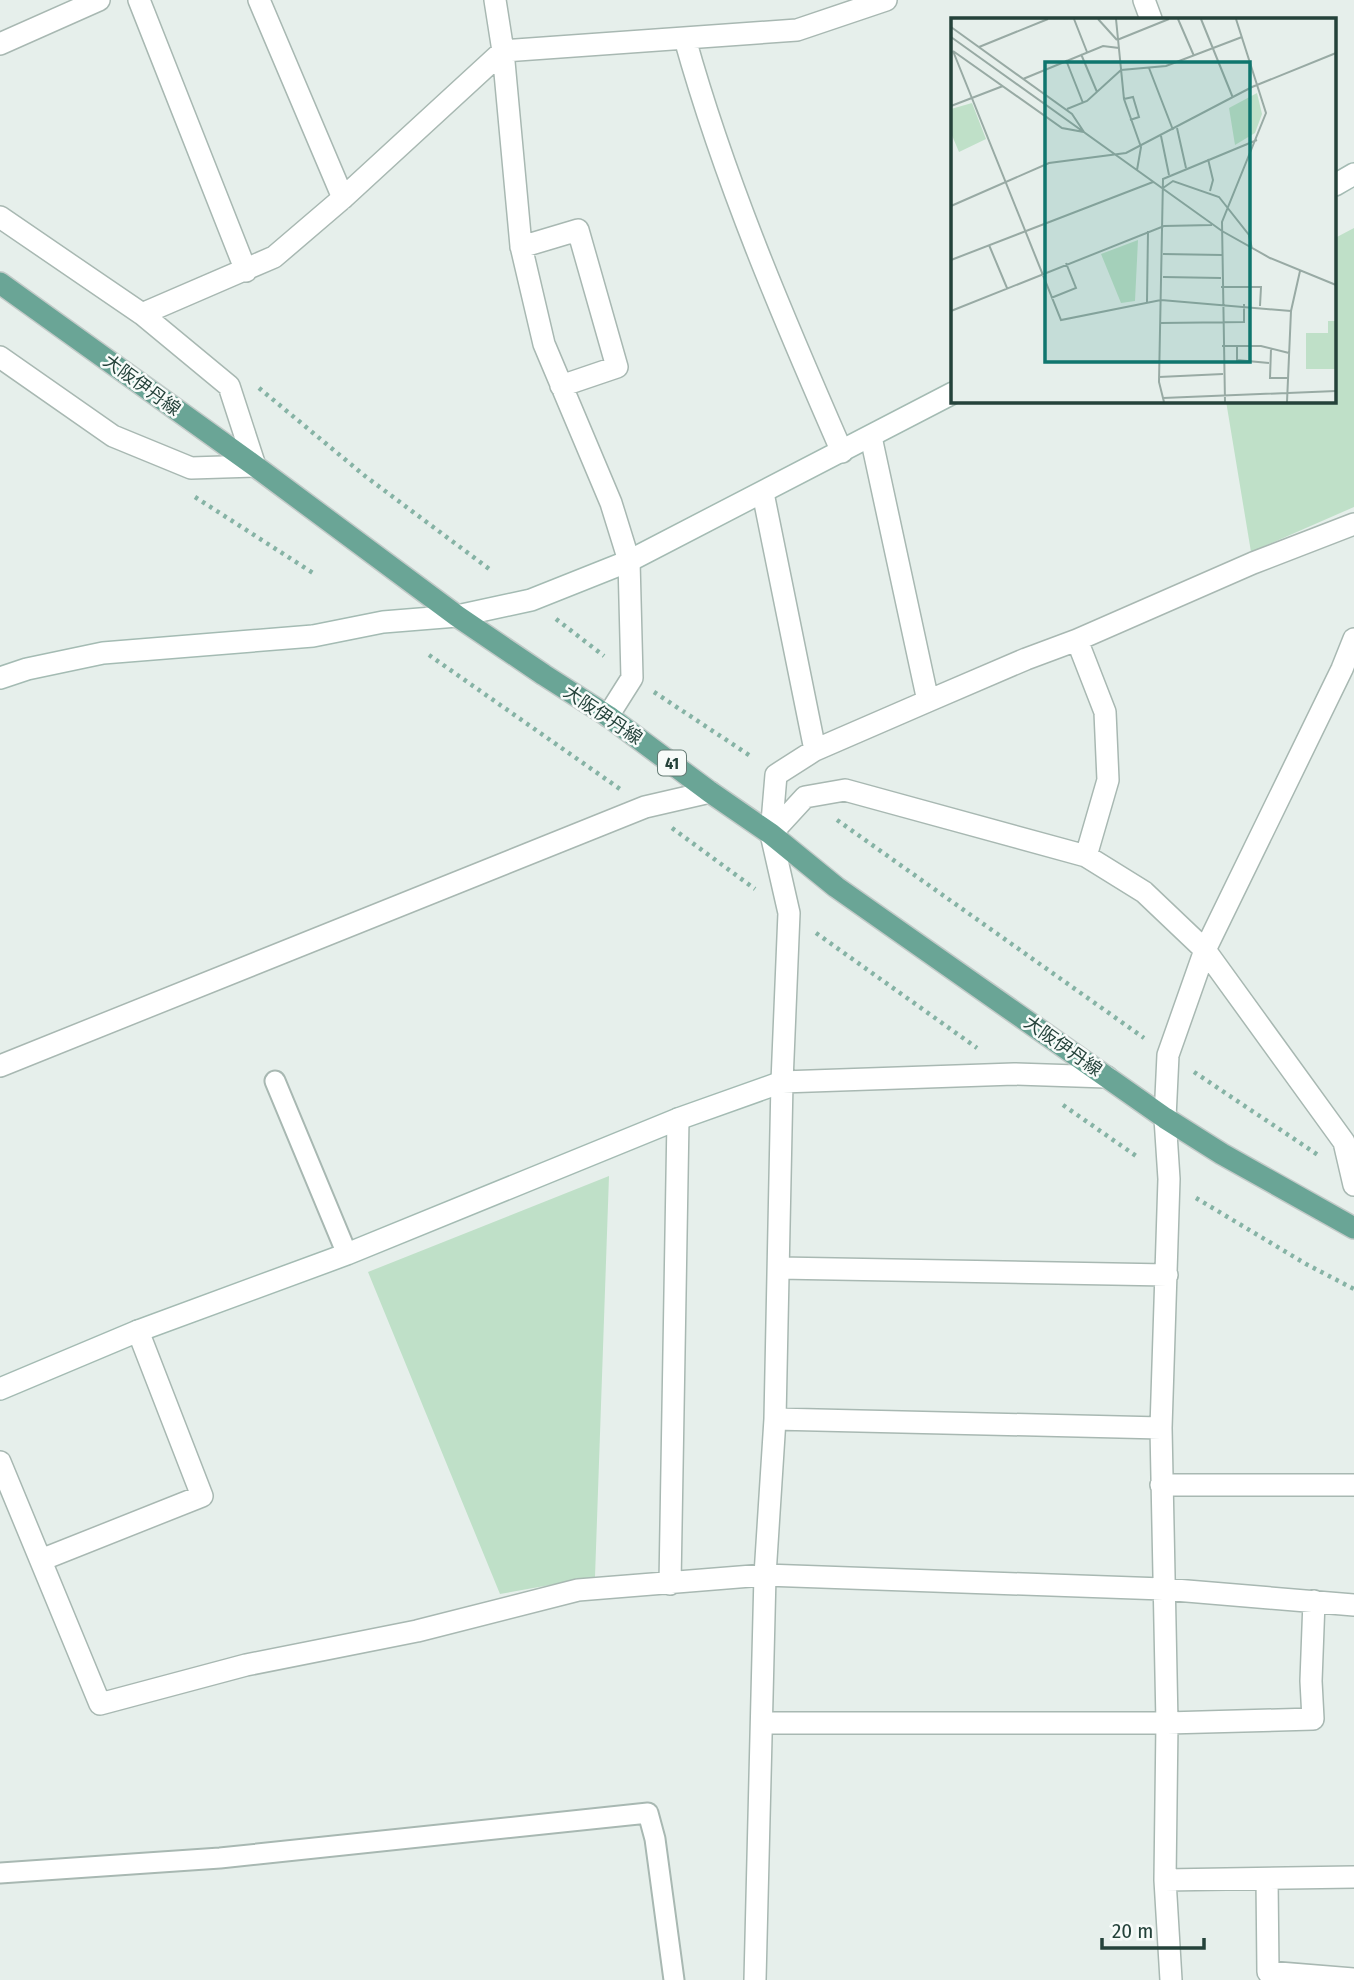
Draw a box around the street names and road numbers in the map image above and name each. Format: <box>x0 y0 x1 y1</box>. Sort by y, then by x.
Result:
street label: 大阪伊丹線 <box>99 350 185 420</box>
street label: 大阪伊丹線 <box>560 681 646 749</box>
road number: 41 <box>658 750 686 776</box>
street label: 大阪伊丹線 <box>1020 1011 1106 1081</box>

